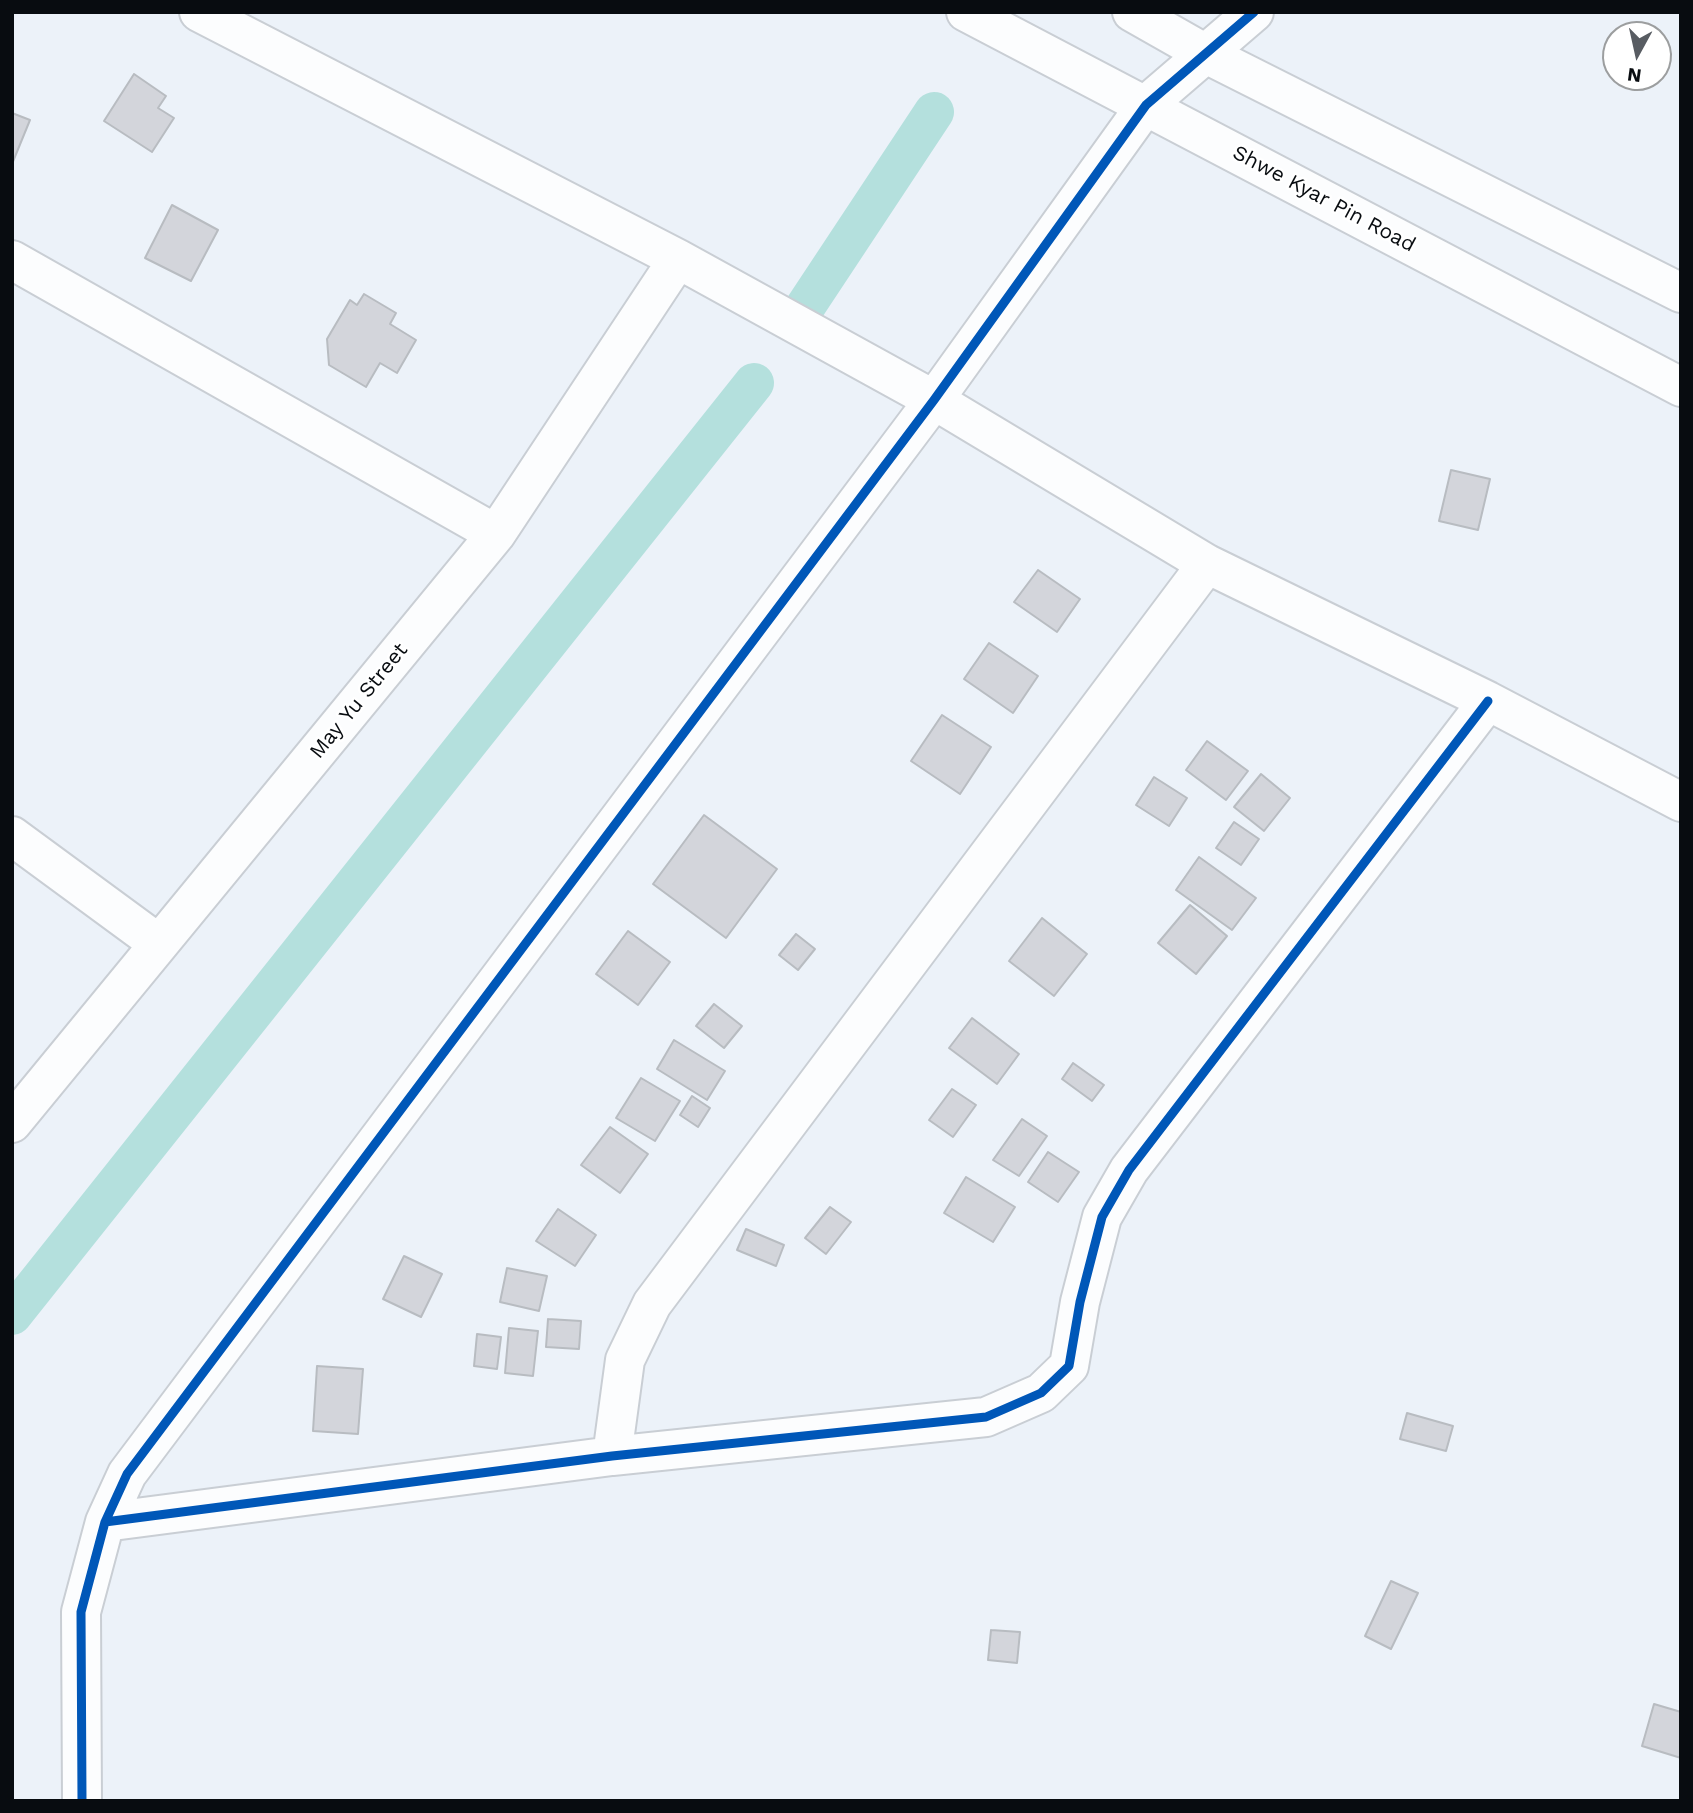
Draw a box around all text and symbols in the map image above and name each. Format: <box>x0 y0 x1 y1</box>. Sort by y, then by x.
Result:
north arrow <box>1602 21 1672 91</box>
text: N <box>1626 63 1643 88</box>
street label: Shwe Kyar Pin Road <box>1228 140 1420 258</box>
street label: May Yu Street <box>305 638 413 764</box>

